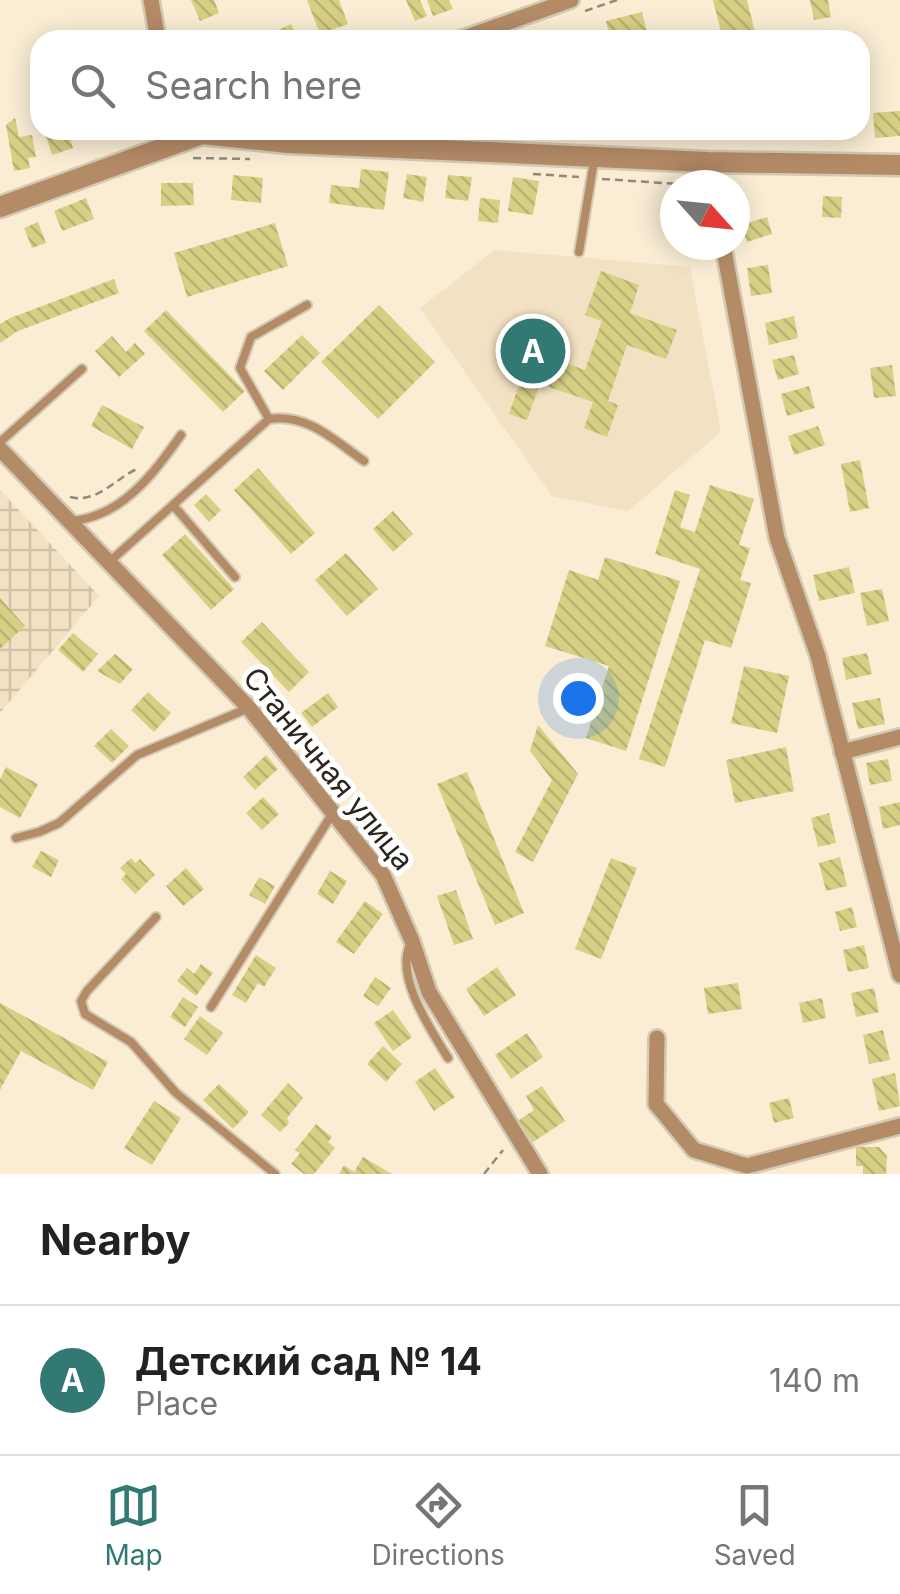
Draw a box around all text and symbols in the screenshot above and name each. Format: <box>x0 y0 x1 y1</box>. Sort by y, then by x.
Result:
search box <box>30 30 870 140</box>
icon: search <box>65 58 120 113</box>
text: Search here <box>145 62 362 108</box>
north arrow <box>660 170 750 260</box>
pin: A <box>500 314 566 388</box>
street label: Станичная улица <box>236 660 422 877</box>
your location <box>553 673 604 724</box>
text: Nearby <box>40 1214 191 1265</box>
text: Детский сад № 14 <box>135 1338 482 1384</box>
text: A <box>61 1361 84 1400</box>
text: 140 m <box>769 1361 860 1400</box>
text: Place <box>135 1384 218 1423</box>
tab: Map <box>104 1478 163 1572</box>
tab: Directions <box>371 1478 505 1572</box>
tab: Saved <box>714 1478 796 1572</box>

